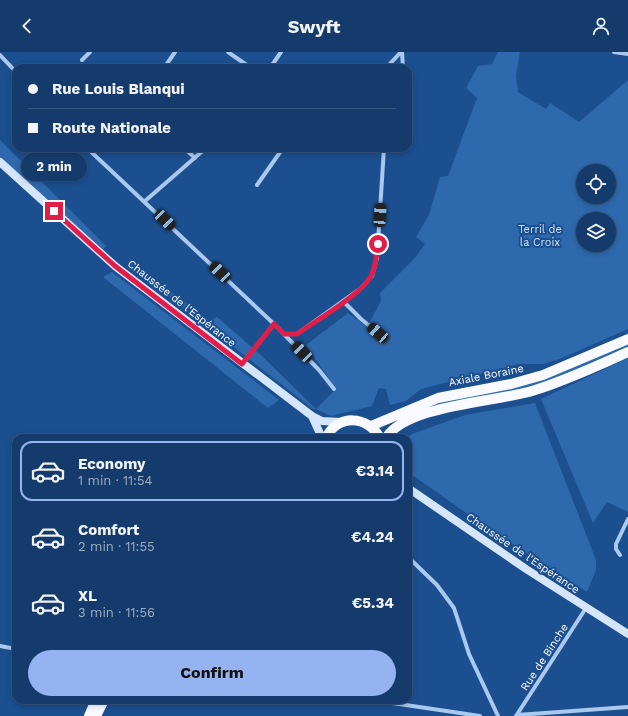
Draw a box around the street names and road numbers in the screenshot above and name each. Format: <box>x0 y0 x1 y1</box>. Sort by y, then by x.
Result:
street label: Chaussée de l'Espérance <box>125 257 239 350</box>
street label: Axiale Boraine <box>447 362 525 389</box>
street label: Chaussée de l'Espérance <box>464 511 582 596</box>
street label: Rue de Binche <box>518 621 571 693</box>

